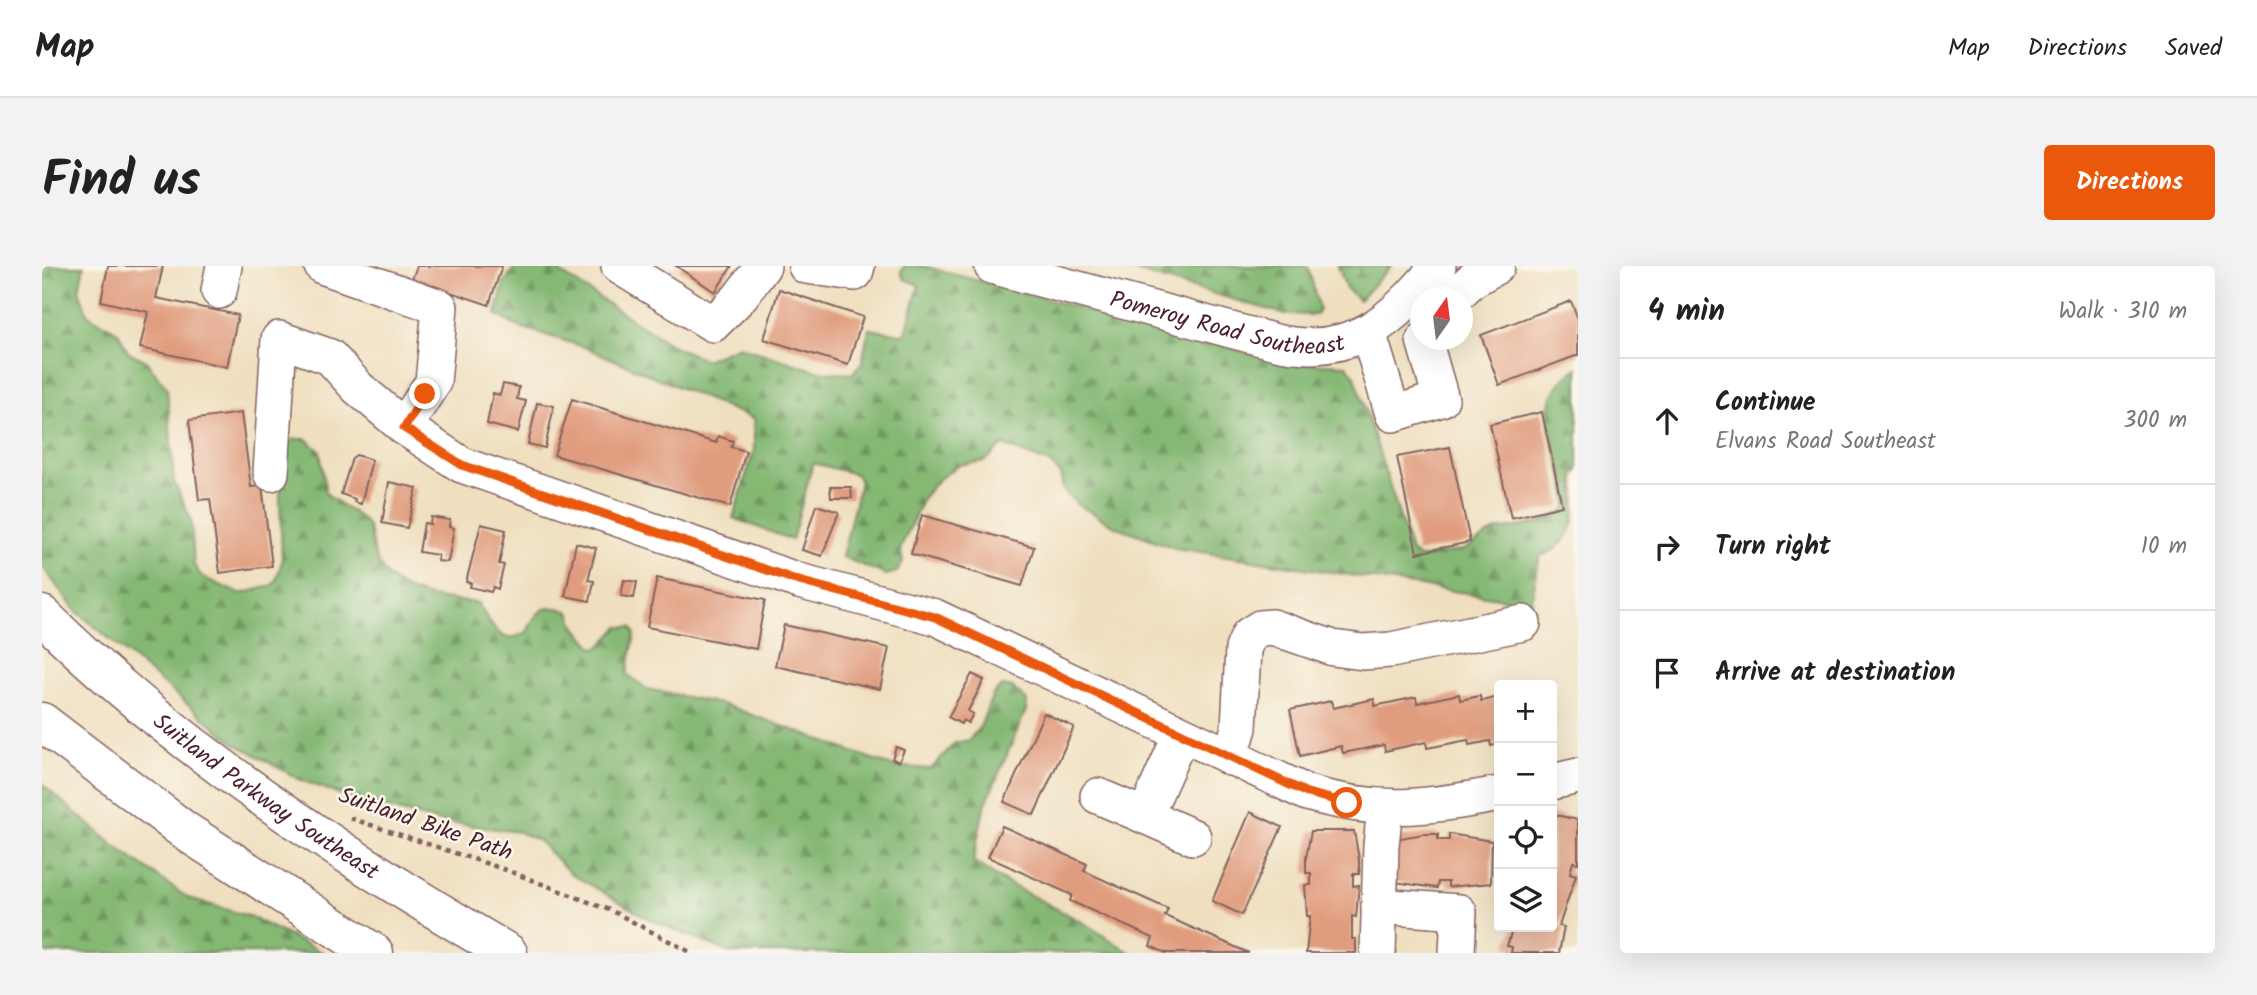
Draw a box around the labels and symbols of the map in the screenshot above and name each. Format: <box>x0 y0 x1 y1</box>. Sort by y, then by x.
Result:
street label: Pomeroy Road Southeast <box>1106 282 1350 366</box>
north arrow <box>1410 287 1473 350</box>
route end <box>409 378 440 409</box>
street label: Suitland Parkway Southeast <box>144 705 387 891</box>
street label: Suitland Bike Path <box>333 778 517 872</box>
route start <box>1331 787 1362 818</box>

